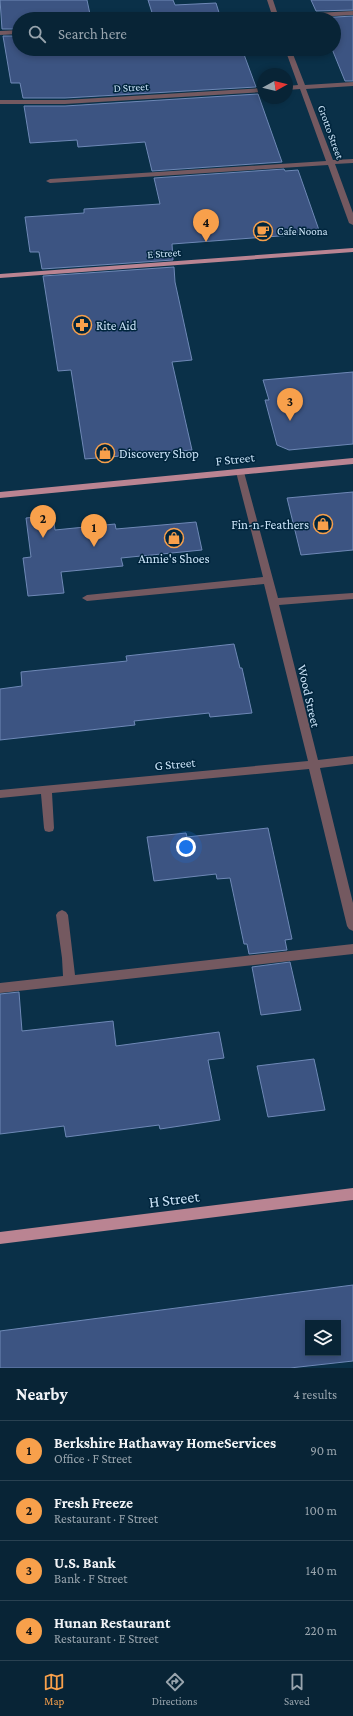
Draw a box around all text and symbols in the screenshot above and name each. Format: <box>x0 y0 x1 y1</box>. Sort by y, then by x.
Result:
search box <box>12 12 341 56</box>
icon: search <box>26 23 48 45</box>
text: Search here <box>58 26 127 42</box>
north arrow <box>257 68 293 104</box>
street label: D Street <box>113 80 149 94</box>
street label: Grotto Street <box>316 103 346 161</box>
pin: 4 <box>193 209 219 242</box>
cafe icon: Cafe Noona <box>252 220 274 242</box>
place label: Cafe Noona <box>277 225 328 237</box>
street label: E Street <box>147 246 182 260</box>
pharmacy icon: Rite Aid <box>71 314 93 336</box>
place label: Rite Aid <box>96 318 137 333</box>
pin: 3 <box>277 388 303 421</box>
shop icon: Discovery Shop <box>94 442 116 464</box>
place label: Discovery Shop <box>119 446 199 461</box>
street label: F Street <box>215 449 256 469</box>
pin: 2 <box>30 505 56 538</box>
shop icon: Fin-n-Feathers <box>312 513 334 535</box>
pin: 1 <box>81 514 107 547</box>
place label: Fin-n-Feathers <box>231 517 309 532</box>
shop icon: Annie's Shoes <box>163 527 185 549</box>
place label: Annie's Shoes <box>138 551 210 566</box>
street label: Wood Street <box>294 663 324 730</box>
street label: G Street <box>154 755 197 773</box>
your location <box>176 837 196 857</box>
street label: H Street <box>148 1187 201 1211</box>
map controls <box>305 1320 341 1356</box>
button: layers <box>305 1320 341 1356</box>
text: Nearby <box>16 1385 68 1404</box>
text: 4 results <box>293 1387 337 1402</box>
text: Berkshire Hathaway HomeServices <box>54 1435 276 1451</box>
text: 1 <box>27 1443 31 1458</box>
text: 90 m <box>310 1443 337 1458</box>
text: Office · F Street <box>54 1451 132 1466</box>
text: Fresh Freeze <box>54 1495 133 1511</box>
text: 2 <box>26 1503 32 1518</box>
text: 100 m <box>305 1503 337 1518</box>
text: Restaurant · F Street <box>54 1511 158 1526</box>
text: U.S. Bank <box>54 1555 116 1571</box>
text: 3 <box>26 1563 32 1578</box>
text: 140 m <box>306 1563 337 1578</box>
text: Bank · F Street <box>54 1571 128 1586</box>
text: Hunan Restaurant <box>54 1615 170 1631</box>
text: 4 <box>25 1623 33 1638</box>
text: 220 m <box>304 1623 337 1638</box>
text: Restaurant · E Street <box>54 1631 159 1646</box>
tab: Map <box>43 1671 65 1707</box>
tab: Directions <box>152 1671 197 1707</box>
tab: Saved <box>284 1671 310 1707</box>

